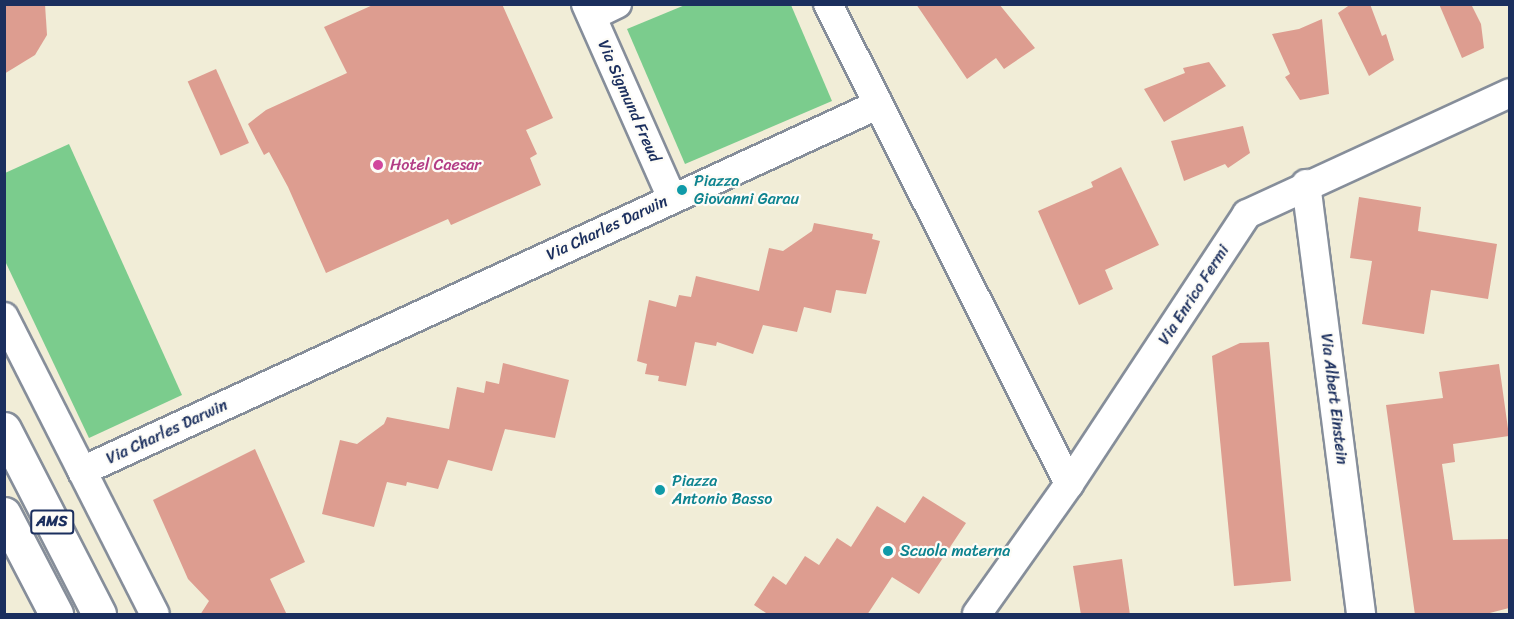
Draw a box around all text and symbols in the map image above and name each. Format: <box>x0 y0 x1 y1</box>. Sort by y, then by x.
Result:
street label: Via Sigmund Freud <box>594 37 664 165</box>
place label: Hotel Caesar <box>390 155 482 175</box>
marker: Hotel Caesar <box>371 158 385 172</box>
place label: Piazza Giovanni Garau <box>694 171 799 209</box>
marker: Piazza Giovanni Garau <box>675 183 689 197</box>
street label: Via Charles Darwin <box>543 191 671 265</box>
street label: Via Enrico Fermi <box>1155 242 1233 348</box>
street label: Via Albert Einstein <box>1316 332 1352 466</box>
street label: Via Charles Darwin <box>103 395 231 469</box>
place label: Piazza Antonio Basso <box>672 471 772 509</box>
marker: Piazza Antonio Basso <box>653 483 667 497</box>
road number: AMS <box>29 510 74 534</box>
place label: Scuola materna <box>900 541 1010 561</box>
marker: Scuola materna <box>881 544 895 558</box>

